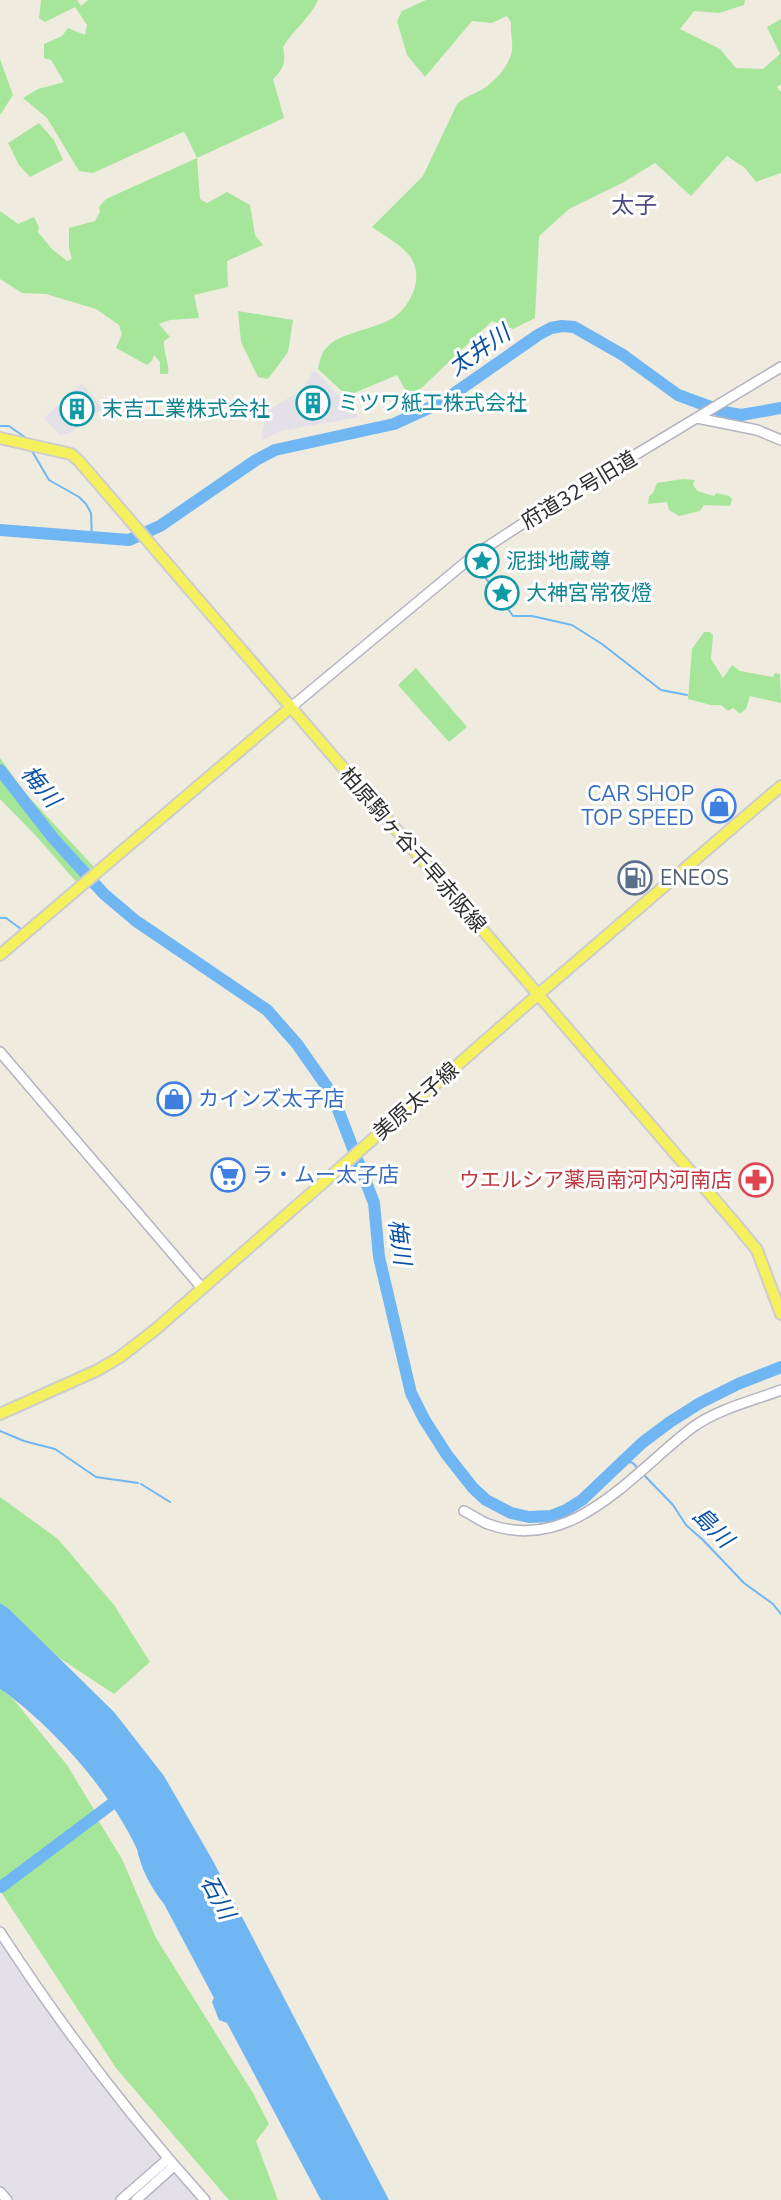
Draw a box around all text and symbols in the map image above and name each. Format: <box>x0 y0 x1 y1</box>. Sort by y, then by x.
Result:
district label: 太子 <box>611 190 657 221</box>
water label: 太井川 <box>442 316 519 383</box>
building icon: ミツワ紙工株式会社 <box>294 384 332 422</box>
place label: ミツワ紙工株式会社 <box>338 389 527 417</box>
building icon: 末吉工業株式会社 <box>58 390 96 428</box>
place label: 末吉工業株式会社 <box>102 395 270 423</box>
street label: 府道32号旧道 <box>516 444 642 536</box>
place icon: 泥掛地蔵尊 <box>463 542 501 580</box>
place label: 泥掛地蔵尊 <box>506 547 611 575</box>
place icon: 大神宮常夜燈 <box>483 574 521 612</box>
place label: 大神宮常夜燈 <box>526 579 652 607</box>
water label: 梅川 <box>14 759 69 816</box>
street label: 柏原駒ヶ谷千早赤阪線 <box>334 762 492 938</box>
place label: CAR SHOP TOP SPEED <box>581 780 694 832</box>
shop icon: CAR SHOP TOP SPEED <box>700 787 738 825</box>
fuel station icon: ENEOS <box>616 859 654 897</box>
place label: ENEOS <box>660 864 729 892</box>
street label: 美原太子線 <box>367 1056 465 1146</box>
shop icon: カインズ太子店 <box>155 1080 193 1118</box>
place label: カインズ太子店 <box>198 1085 345 1113</box>
supermarket icon: ラ・ムー太子店 <box>209 1156 247 1194</box>
place label: ラ・ムー太子店 <box>252 1161 399 1189</box>
pharmacy icon: ウエルシア薬局南河内河南店 <box>737 1161 775 1199</box>
place label: ウエルシア薬局南河内河南店 <box>459 1166 732 1194</box>
water label: 梅川 <box>381 1217 418 1270</box>
water label: 島川 <box>685 1500 742 1557</box>
water label: 石川 <box>193 1870 243 1927</box>

